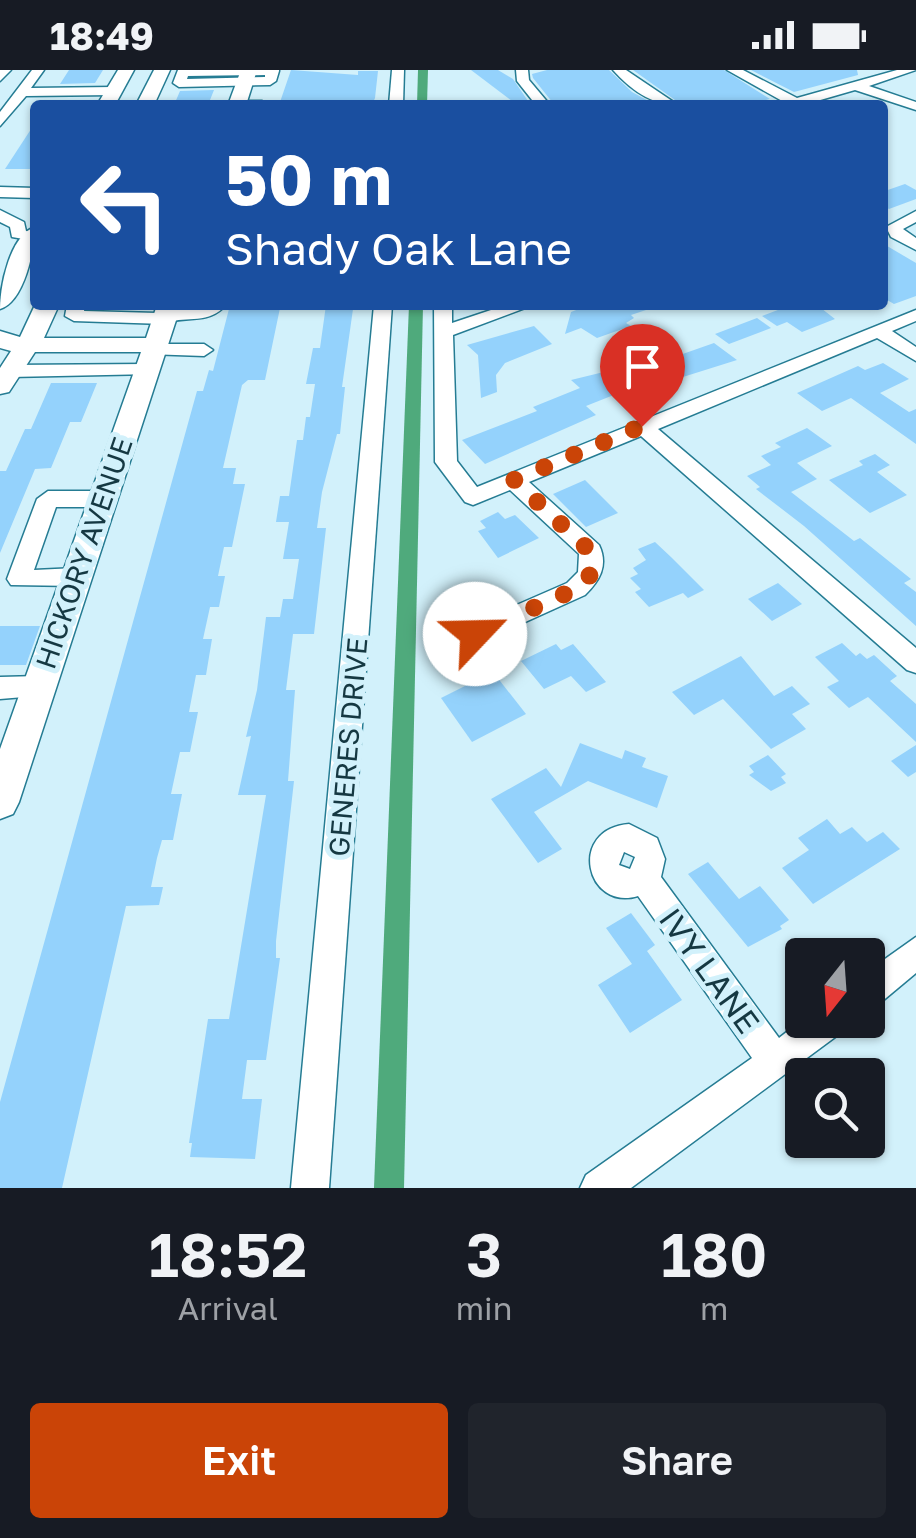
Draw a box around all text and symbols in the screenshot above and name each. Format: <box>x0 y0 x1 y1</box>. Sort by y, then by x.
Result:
text: 18:49 <box>50 13 154 58</box>
text: 50 m <box>225 136 392 220</box>
icon: left <box>60 140 190 270</box>
text: Shady Oak Lane <box>225 221 572 275</box>
pin <box>600 324 685 427</box>
icon: arrive <box>615 339 670 394</box>
street label: HICKORY AVENUE <box>28 433 139 673</box>
position arrow <box>423 582 527 686</box>
street label: GENERES DRIVE <box>321 636 374 858</box>
street label: IVY LANE <box>652 901 768 1040</box>
north arrow <box>785 938 885 1038</box>
map controls <box>785 938 885 1158</box>
button: search <box>785 1058 885 1158</box>
text: 18:52 <box>149 1218 307 1290</box>
text: 3 <box>466 1218 502 1290</box>
text: 180 <box>661 1218 767 1290</box>
text: Arrival <box>178 1289 278 1327</box>
text: min <box>456 1289 512 1327</box>
text: m <box>700 1289 728 1327</box>
button: Exit <box>30 1403 448 1518</box>
button: Share <box>468 1403 886 1518</box>

